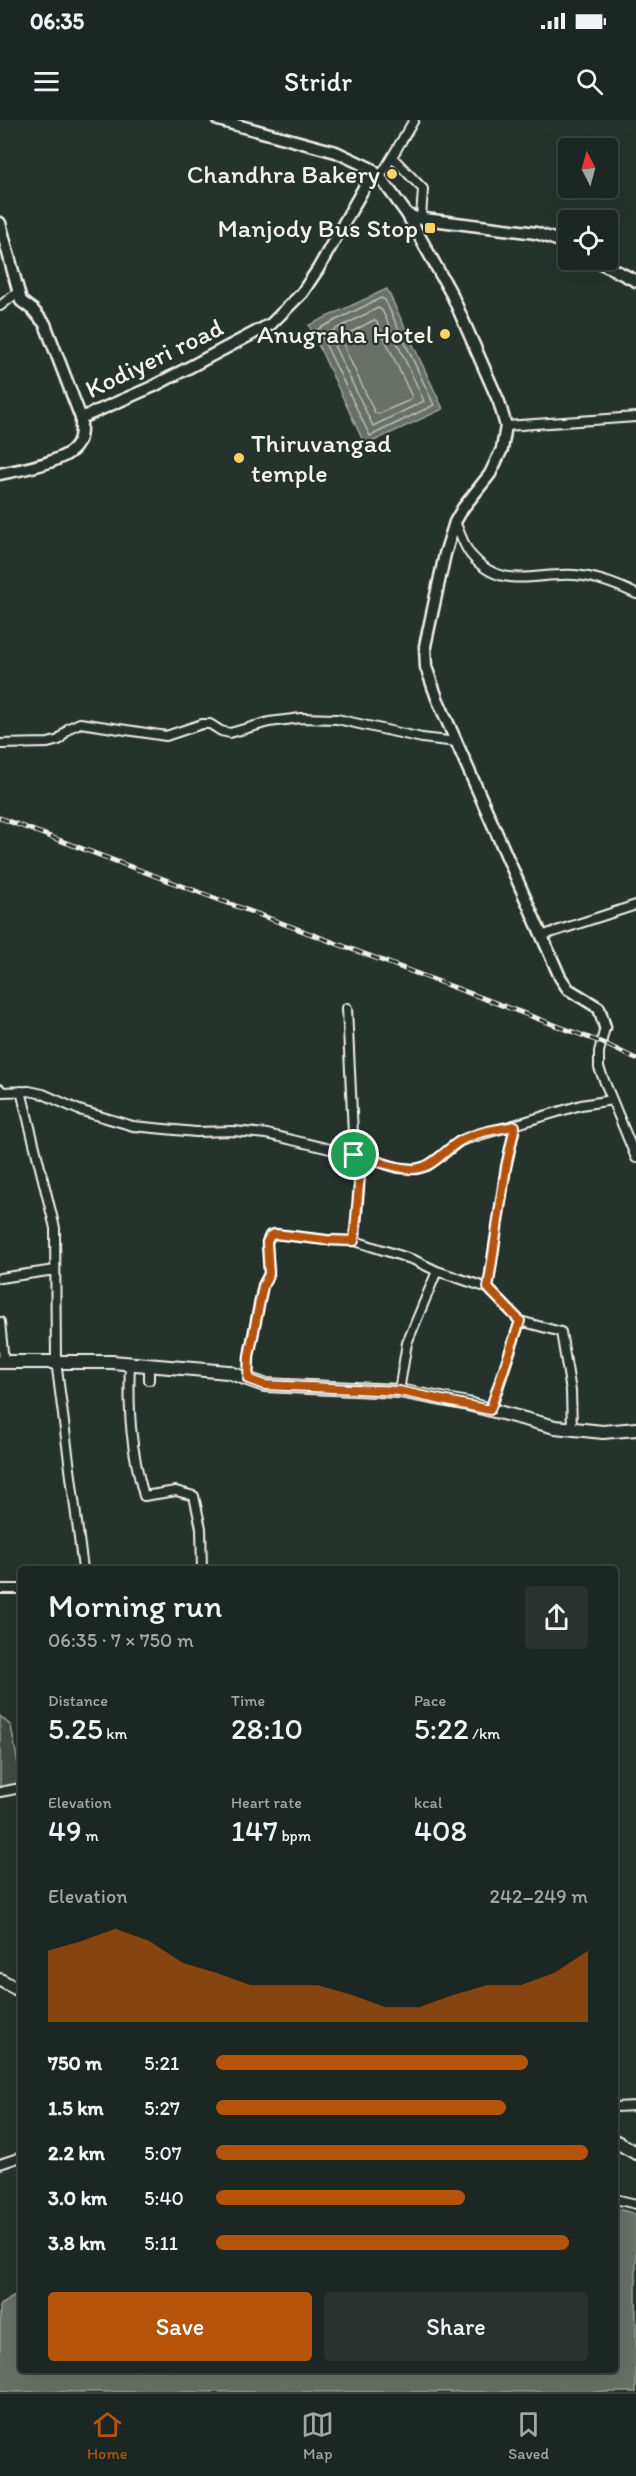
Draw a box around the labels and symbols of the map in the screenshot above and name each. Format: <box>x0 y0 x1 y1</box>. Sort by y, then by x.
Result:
north arrow <box>558 138 618 198</box>
place label: Chandhra Bakery <box>187 158 380 190</box>
marker: Chandhra Bakery <box>385 167 399 181</box>
place label: Manjody Bus Stop <box>217 212 418 244</box>
marker: Manjody Bus Stop <box>423 221 437 235</box>
street label: Kodiyeri road <box>80 311 228 405</box>
place label: Anugraha Hotel <box>257 318 433 350</box>
marker: Anugraha Hotel <box>438 327 452 341</box>
place label: Thiruvangad temple <box>251 427 391 489</box>
marker: Thiruvangad temple <box>232 451 246 465</box>
pin <box>328 1129 379 1180</box>

